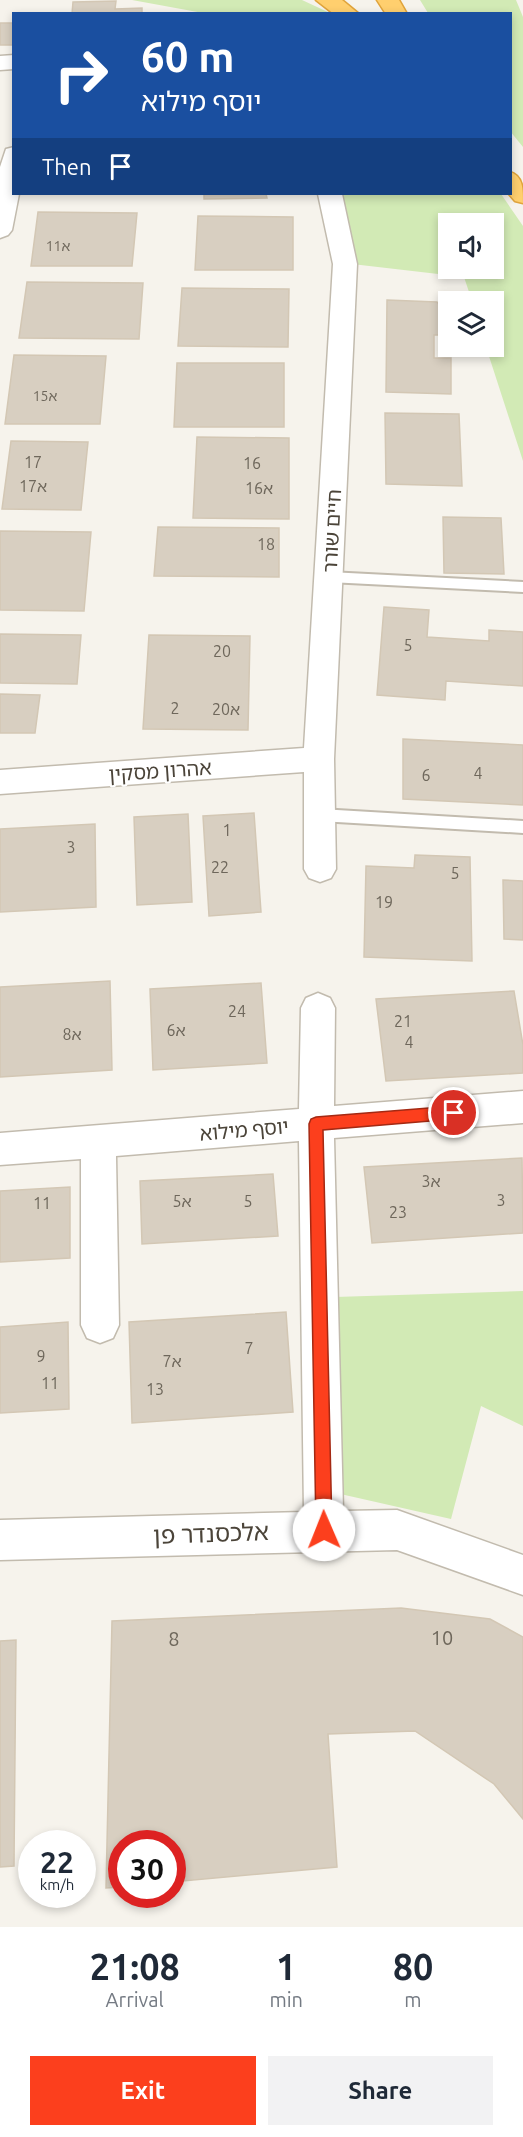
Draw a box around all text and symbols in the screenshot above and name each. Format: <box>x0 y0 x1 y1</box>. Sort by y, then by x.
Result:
text: 60 m <box>141 33 235 80</box>
icon: right <box>42 36 120 114</box>
text: יוסף מילוא <box>141 86 261 116</box>
icon: arrive <box>104 150 137 183</box>
text: Then <box>42 154 92 179</box>
map controls <box>438 213 504 357</box>
button: sound <box>438 213 504 279</box>
house number: 11א <box>46 238 70 254</box>
button: layers <box>438 291 504 357</box>
house number: 15א <box>33 388 57 404</box>
house number: 17 <box>24 453 42 471</box>
house number: 16 <box>243 454 261 472</box>
house number: 17א <box>19 477 47 495</box>
house number: 16א <box>245 479 273 497</box>
street label: חיים שורר <box>318 489 345 573</box>
house number: 18 <box>257 535 275 553</box>
house number: 5 <box>403 636 413 654</box>
house number: 20 <box>213 642 231 660</box>
house number: 2 <box>170 699 180 717</box>
house number: 20א <box>212 700 240 718</box>
street label: אהרון מסקין <box>108 755 212 786</box>
house number: 4 <box>473 764 483 782</box>
house number: 6 <box>421 766 431 784</box>
house number: 1 <box>222 821 232 839</box>
house number: 3 <box>66 838 76 856</box>
house number: 22 <box>211 858 229 876</box>
house number: 5 <box>450 864 460 882</box>
house number: 19 <box>375 893 393 911</box>
house number: 24 <box>228 1002 246 1020</box>
house number: 21 <box>394 1012 412 1030</box>
house number: 6א <box>166 1021 186 1039</box>
house number: 8א <box>62 1025 82 1043</box>
house number: 4 <box>404 1033 414 1051</box>
pin <box>428 1087 479 1138</box>
icon: arrive <box>437 1096 470 1129</box>
street label: יוסף מילוא <box>199 1114 289 1145</box>
house number: 3א <box>421 1172 441 1190</box>
house number: 3 <box>496 1191 506 1209</box>
house number: 5א <box>172 1192 192 1210</box>
house number: 5 <box>243 1192 253 1210</box>
house number: 11 <box>33 1194 51 1212</box>
house number: 23 <box>389 1203 407 1221</box>
house number: 7 <box>244 1339 254 1357</box>
house number: 9 <box>36 1347 46 1365</box>
house number: 7א <box>162 1352 182 1370</box>
house number: 11 <box>41 1374 59 1392</box>
house number: 13 <box>146 1380 164 1398</box>
position arrow <box>292 1498 356 1562</box>
street label: אלכסנדר פן <box>153 1518 269 1549</box>
house number: 10 <box>431 1626 453 1649</box>
house number: 8 <box>168 1627 180 1650</box>
speed limit sign: 30 <box>108 1830 186 1908</box>
text: 22 <box>40 1845 74 1879</box>
text: km/h <box>40 1876 74 1893</box>
text: 21:08 <box>90 1946 180 1987</box>
text: 1 <box>276 1946 296 1987</box>
text: 80 <box>393 1946 433 1987</box>
text: Arrival <box>106 1988 164 2011</box>
text: min <box>269 1988 303 2011</box>
text: m <box>404 1988 422 2011</box>
button: Exit <box>30 2056 256 2125</box>
button: Share <box>268 2056 493 2125</box>

